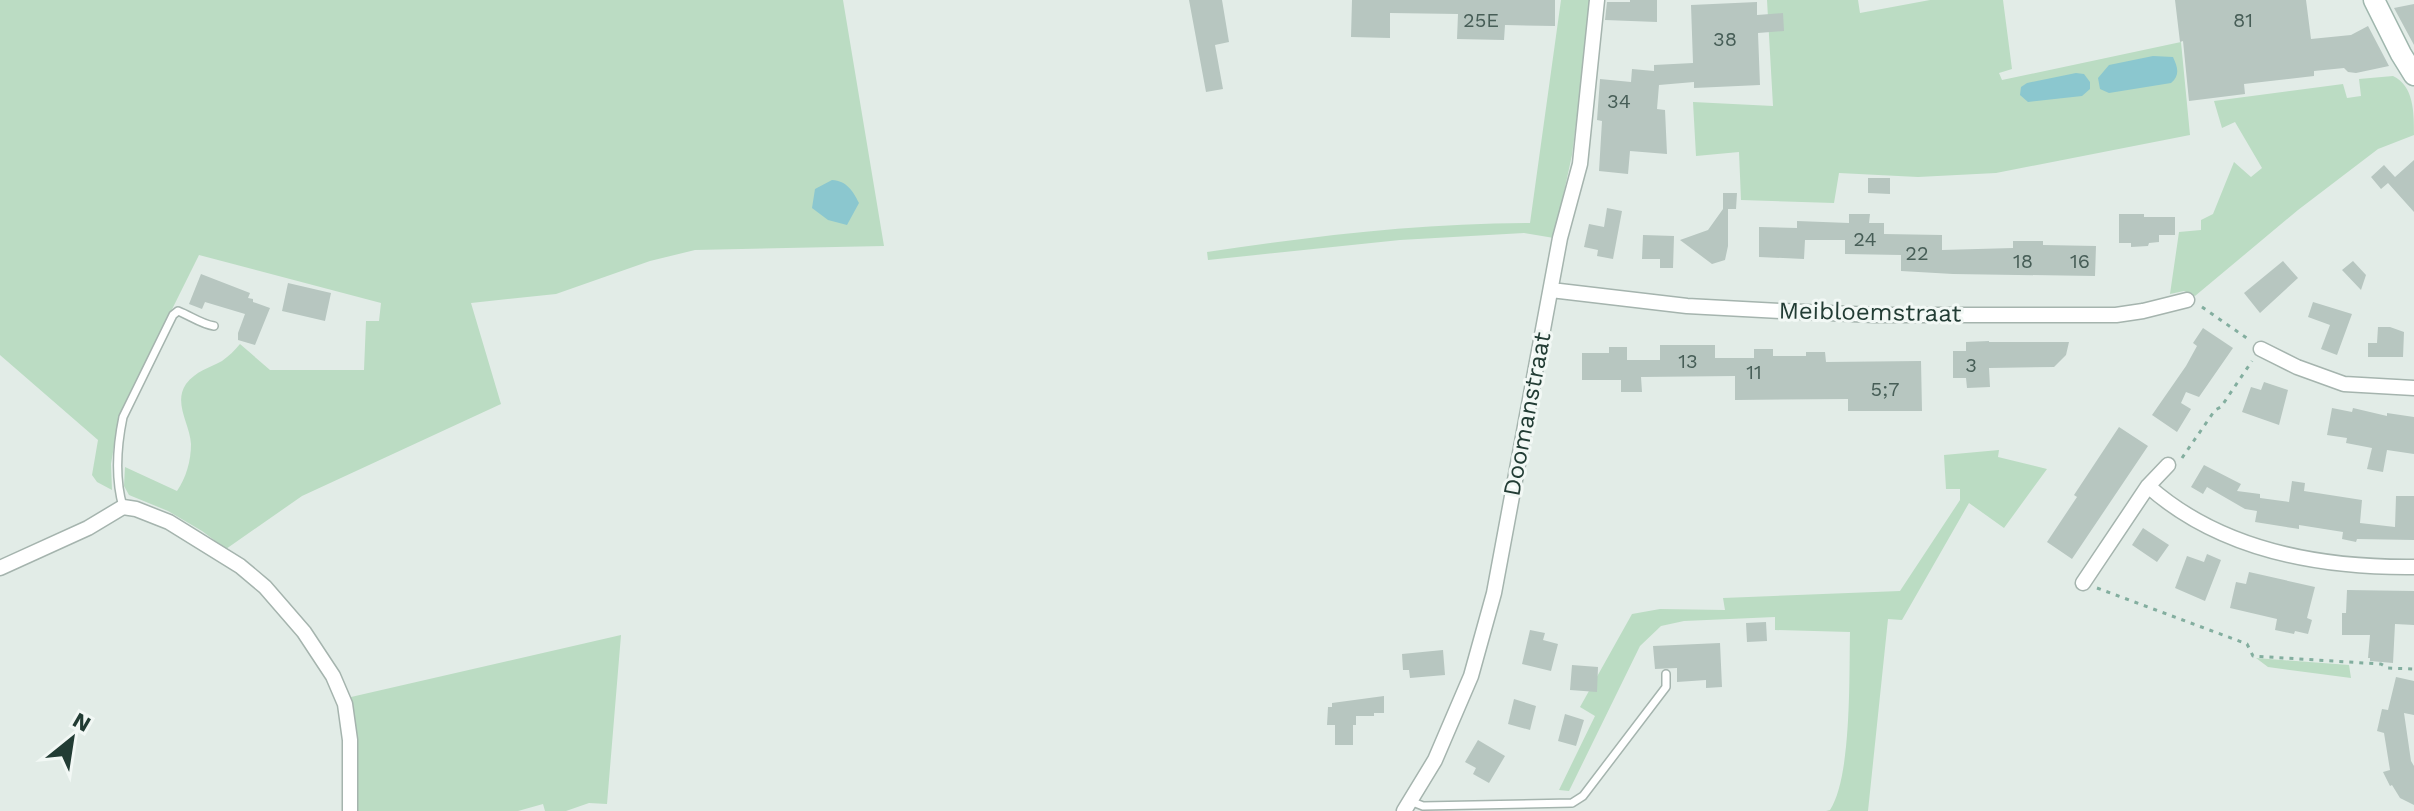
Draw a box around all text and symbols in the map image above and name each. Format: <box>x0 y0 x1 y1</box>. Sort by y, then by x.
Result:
house number: 25E <box>1463 8 1499 32</box>
house number: 81 <box>2233 8 2253 32</box>
house number: 38 <box>1713 27 1737 51</box>
house number: 34 <box>1607 89 1631 113</box>
house number: 24 <box>1853 227 1877 251</box>
house number: 22 <box>1905 241 1929 265</box>
house number: 18 <box>2013 249 2033 273</box>
house number: 16 <box>2070 249 2090 273</box>
street label: Meibloemstraat <box>1778 296 1962 328</box>
street label: Doomanstraat <box>1497 330 1557 498</box>
house number: 13 <box>1678 349 1698 373</box>
house number: 3 <box>1965 353 1977 377</box>
house number: 11 <box>1746 360 1762 384</box>
house number: 5;7 <box>1871 377 1899 401</box>
north arrow <box>32 699 112 779</box>
text: N <box>68 707 95 737</box>

